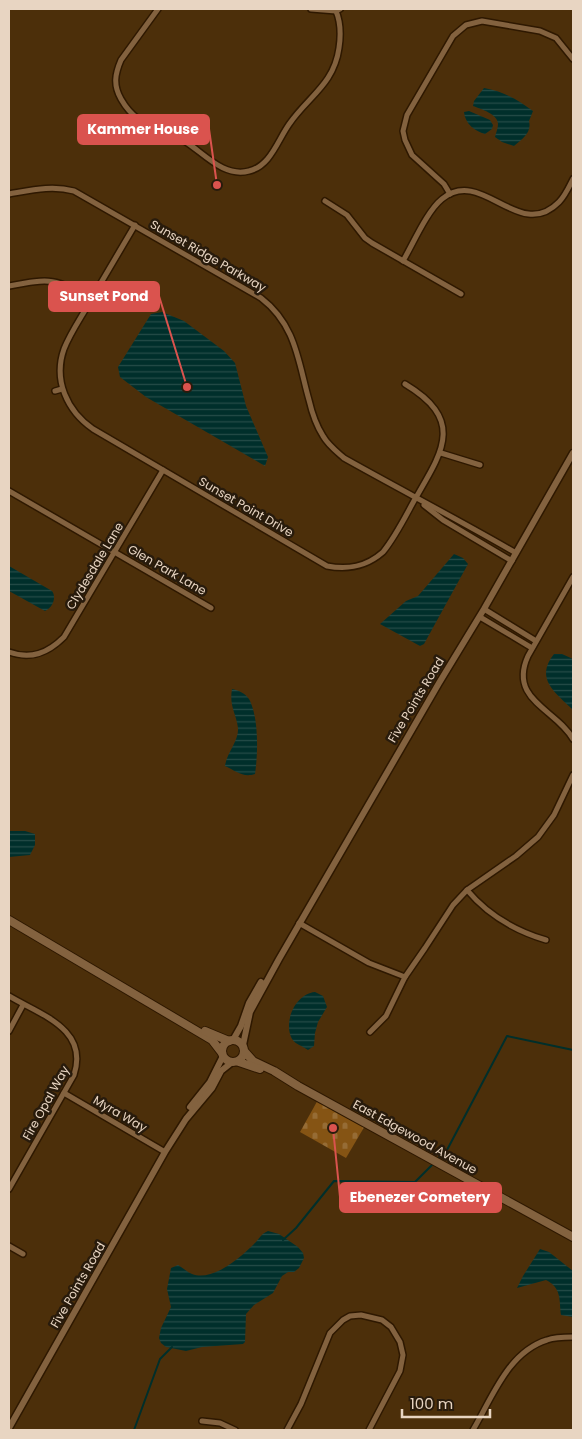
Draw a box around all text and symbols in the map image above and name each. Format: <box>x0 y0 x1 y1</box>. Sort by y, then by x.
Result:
callout: Kammer House <box>78 115 209 144</box>
text: Kammer House <box>87 119 199 139</box>
street label: Sunset Ridge Parkway <box>147 215 270 296</box>
callout: Sunset Pond <box>49 282 159 311</box>
text: Sunset Pond <box>59 286 149 306</box>
street label: Sunset Point Drive <box>196 473 297 541</box>
street label: Clydesdale Lane <box>62 519 127 613</box>
street label: Glen Park Lane <box>125 540 210 599</box>
street label: Five Points Road <box>383 654 448 746</box>
street label: Fire Opal Way <box>18 1062 73 1143</box>
street label: Myra Way <box>90 1091 150 1136</box>
street label: East Edgewood Avenue <box>350 1095 480 1178</box>
callout: Ebenezer Cometery <box>340 1183 501 1212</box>
text: Ebenezer Cometery <box>350 1187 490 1207</box>
street label: Five Points Road <box>46 1239 109 1331</box>
scale bar <box>402 1386 490 1418</box>
text: 100 m <box>410 1393 453 1414</box>

